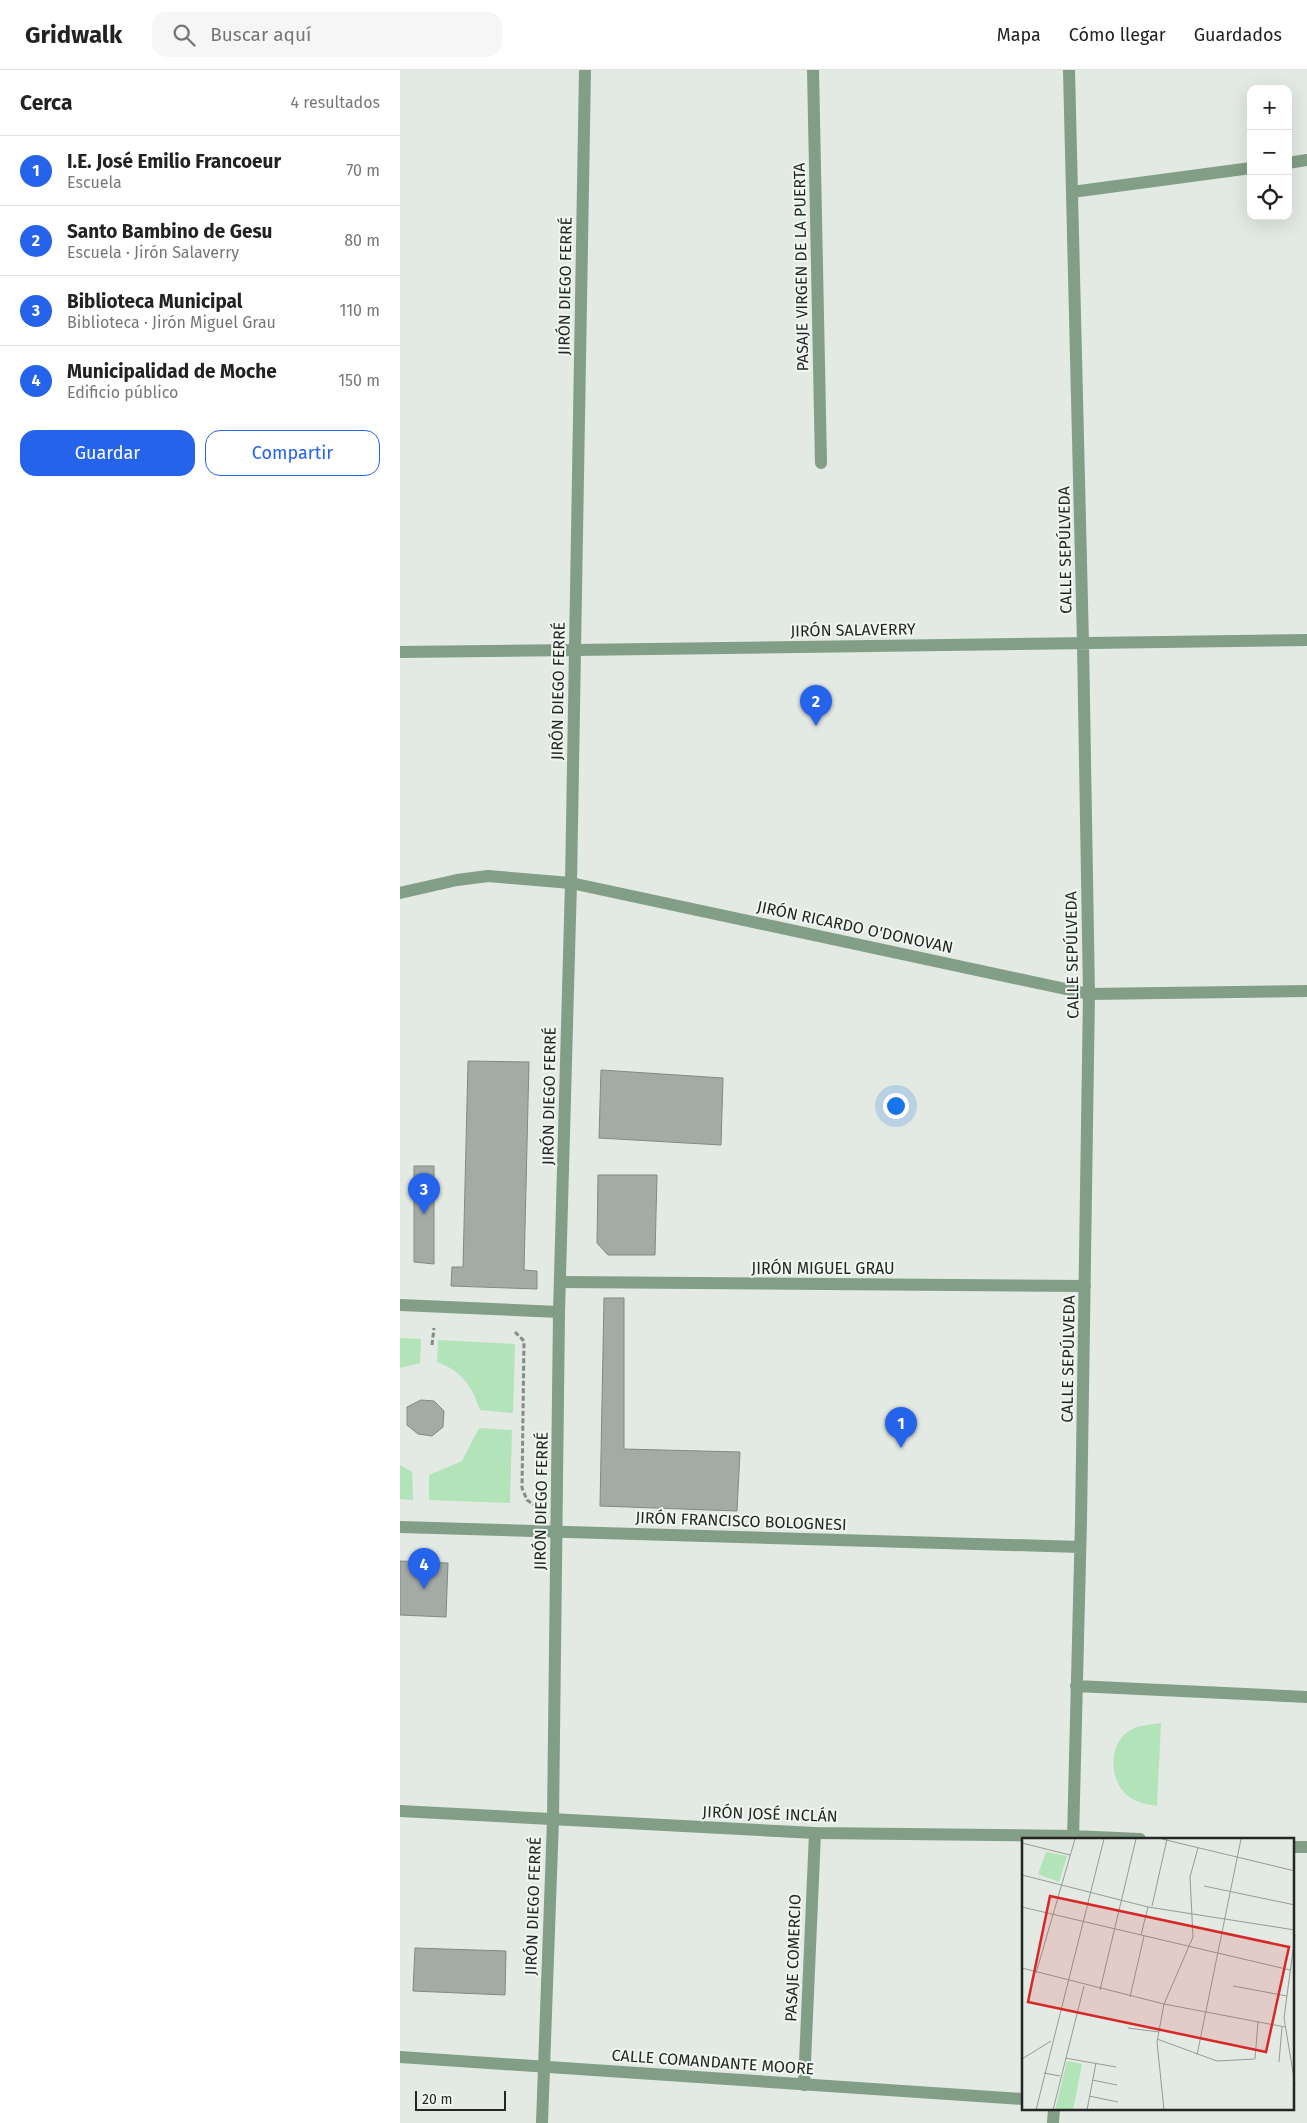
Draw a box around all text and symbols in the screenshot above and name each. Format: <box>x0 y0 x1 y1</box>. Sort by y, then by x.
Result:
search box <box>152 12 502 57</box>
text: Gridwalk <box>25 21 122 49</box>
icon: search <box>170 21 198 49</box>
text: Buscar aquí <box>210 23 311 46</box>
text: Mapa <box>997 24 1041 46</box>
text: Cómo llegar <box>1069 24 1166 46</box>
text: Guardados <box>1194 24 1282 46</box>
map controls <box>1247 85 1292 220</box>
button: + <box>1247 85 1292 130</box>
text: Cerca <box>20 90 72 116</box>
text: 4 resultados <box>291 93 380 112</box>
button: − <box>1247 130 1292 175</box>
text: I.E. José Emilio Francoeur <box>67 150 281 173</box>
text: 1 <box>32 161 40 180</box>
text: 70 m <box>346 161 380 180</box>
street label: PASAJE VIRGEN DE LA PUERTA <box>790 162 812 372</box>
text: Escuela <box>67 173 122 192</box>
button: locate <box>1247 175 1292 220</box>
street label: JIRÓN DIEGO FERRÉ <box>553 217 576 355</box>
text: Santo Bambino de Gesu <box>67 220 272 243</box>
text: 2 <box>32 231 40 250</box>
text: 80 m <box>344 231 380 250</box>
text: Escuela · Jirón Salaverry <box>67 243 239 262</box>
text: Biblioteca Municipal <box>67 290 242 313</box>
text: 3 <box>32 301 40 320</box>
text: 110 m <box>339 301 380 320</box>
text: Biblioteca · Jirón Miguel Grau <box>67 313 276 332</box>
text: Municipalidad de Moche <box>67 360 277 383</box>
text: 4 <box>31 371 41 390</box>
text: 150 m <box>338 371 380 390</box>
text: Edificio público <box>67 383 178 402</box>
button: Guardar <box>20 430 195 476</box>
button: Compartir <box>205 430 380 476</box>
street label: CALLE SEPÚLVEDA <box>1053 485 1076 614</box>
street label: JIRÓN SALAVERRY <box>790 618 916 641</box>
street label: JIRÓN DIEGO FERRÉ <box>546 622 569 760</box>
pin: 2 <box>800 685 832 726</box>
street label: CALLE SEPÚLVEDA <box>1060 890 1083 1019</box>
street label: JIRÓN RICARDO O'DONOVAN <box>755 896 955 957</box>
street label: JIRÓN DIEGO FERRÉ <box>537 1027 560 1165</box>
your location <box>883 1093 909 1119</box>
pin: 3 <box>408 1173 440 1214</box>
street label: JIRÓN MIGUEL GRAU <box>751 1258 895 1278</box>
street label: CALLE SEPÚLVEDA <box>1056 1294 1079 1423</box>
pin: 1 <box>885 1407 917 1448</box>
street label: JIRÓN DIEGO FERRÉ <box>529 1432 552 1570</box>
street label: JIRÓN FRANCISCO BOLOGNESI <box>635 1507 847 1534</box>
pin: 4 <box>408 1548 440 1589</box>
street label: JIRÓN JOSÉ INCLÁN <box>702 1801 838 1826</box>
street label: JIRÓN DIEGO FERRÉ <box>520 1836 545 1976</box>
inset map <box>1022 1838 1294 2110</box>
street label: PASAJE COMERCIO <box>781 1894 805 2022</box>
street label: CALLE COMANDANTE MOORE <box>611 2045 815 2079</box>
scale bar <box>415 2088 506 2111</box>
text: 20 m <box>422 2091 452 2108</box>

